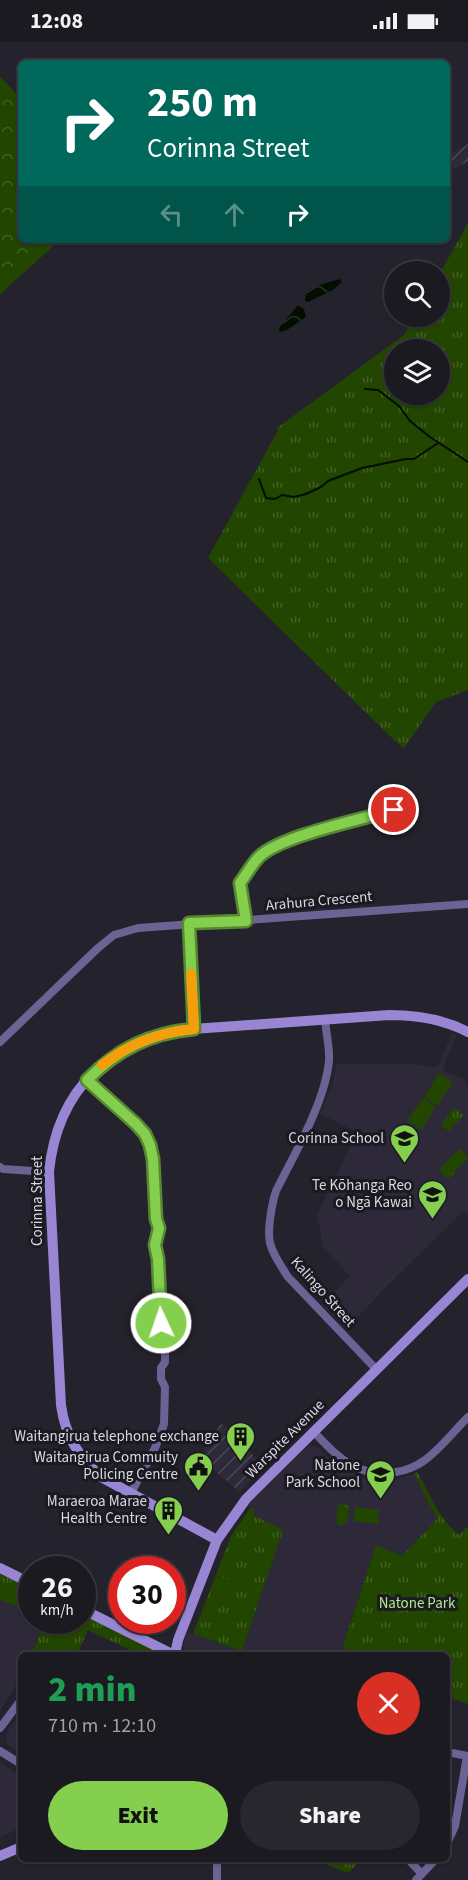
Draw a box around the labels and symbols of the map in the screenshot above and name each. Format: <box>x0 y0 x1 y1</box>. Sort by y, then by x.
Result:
pin <box>368 784 419 835</box>
street label: Arahura Crescent <box>265 886 373 916</box>
school or university icon: Corinna School <box>389 1122 421 1164</box>
place label: Corinna School <box>288 1128 384 1149</box>
street label: Corinna Street <box>27 1156 48 1246</box>
place label: Te Kōhanga Reo o Ngā Kawai <box>312 1175 412 1213</box>
school or university icon: Te Kōhanga Reo o Ngā Kawai <box>417 1178 449 1220</box>
street label: Kalingo Street <box>286 1252 360 1332</box>
position arrow <box>129 1291 193 1355</box>
street label: Warspite Avenue <box>241 1395 329 1483</box>
building icon: Waitangirua telephone exchange <box>224 1420 256 1462</box>
place label: Waitangirua telephone exchange <box>14 1426 219 1447</box>
place label: Waitangirua Commuity Policing Centre <box>34 1447 178 1485</box>
public building icon: Waitangirua Commuity Policing Centre <box>183 1450 215 1492</box>
place label: Natone Park School <box>286 1455 360 1493</box>
school or university icon: Natone Park School <box>365 1458 397 1500</box>
place label: Maraeroa Marae Health Centre <box>47 1491 147 1529</box>
building icon: Maraeroa Marae Health Centre <box>152 1494 184 1536</box>
speed limit sign: 30 <box>108 1556 186 1634</box>
park label: Natone Park <box>379 1593 456 1614</box>

